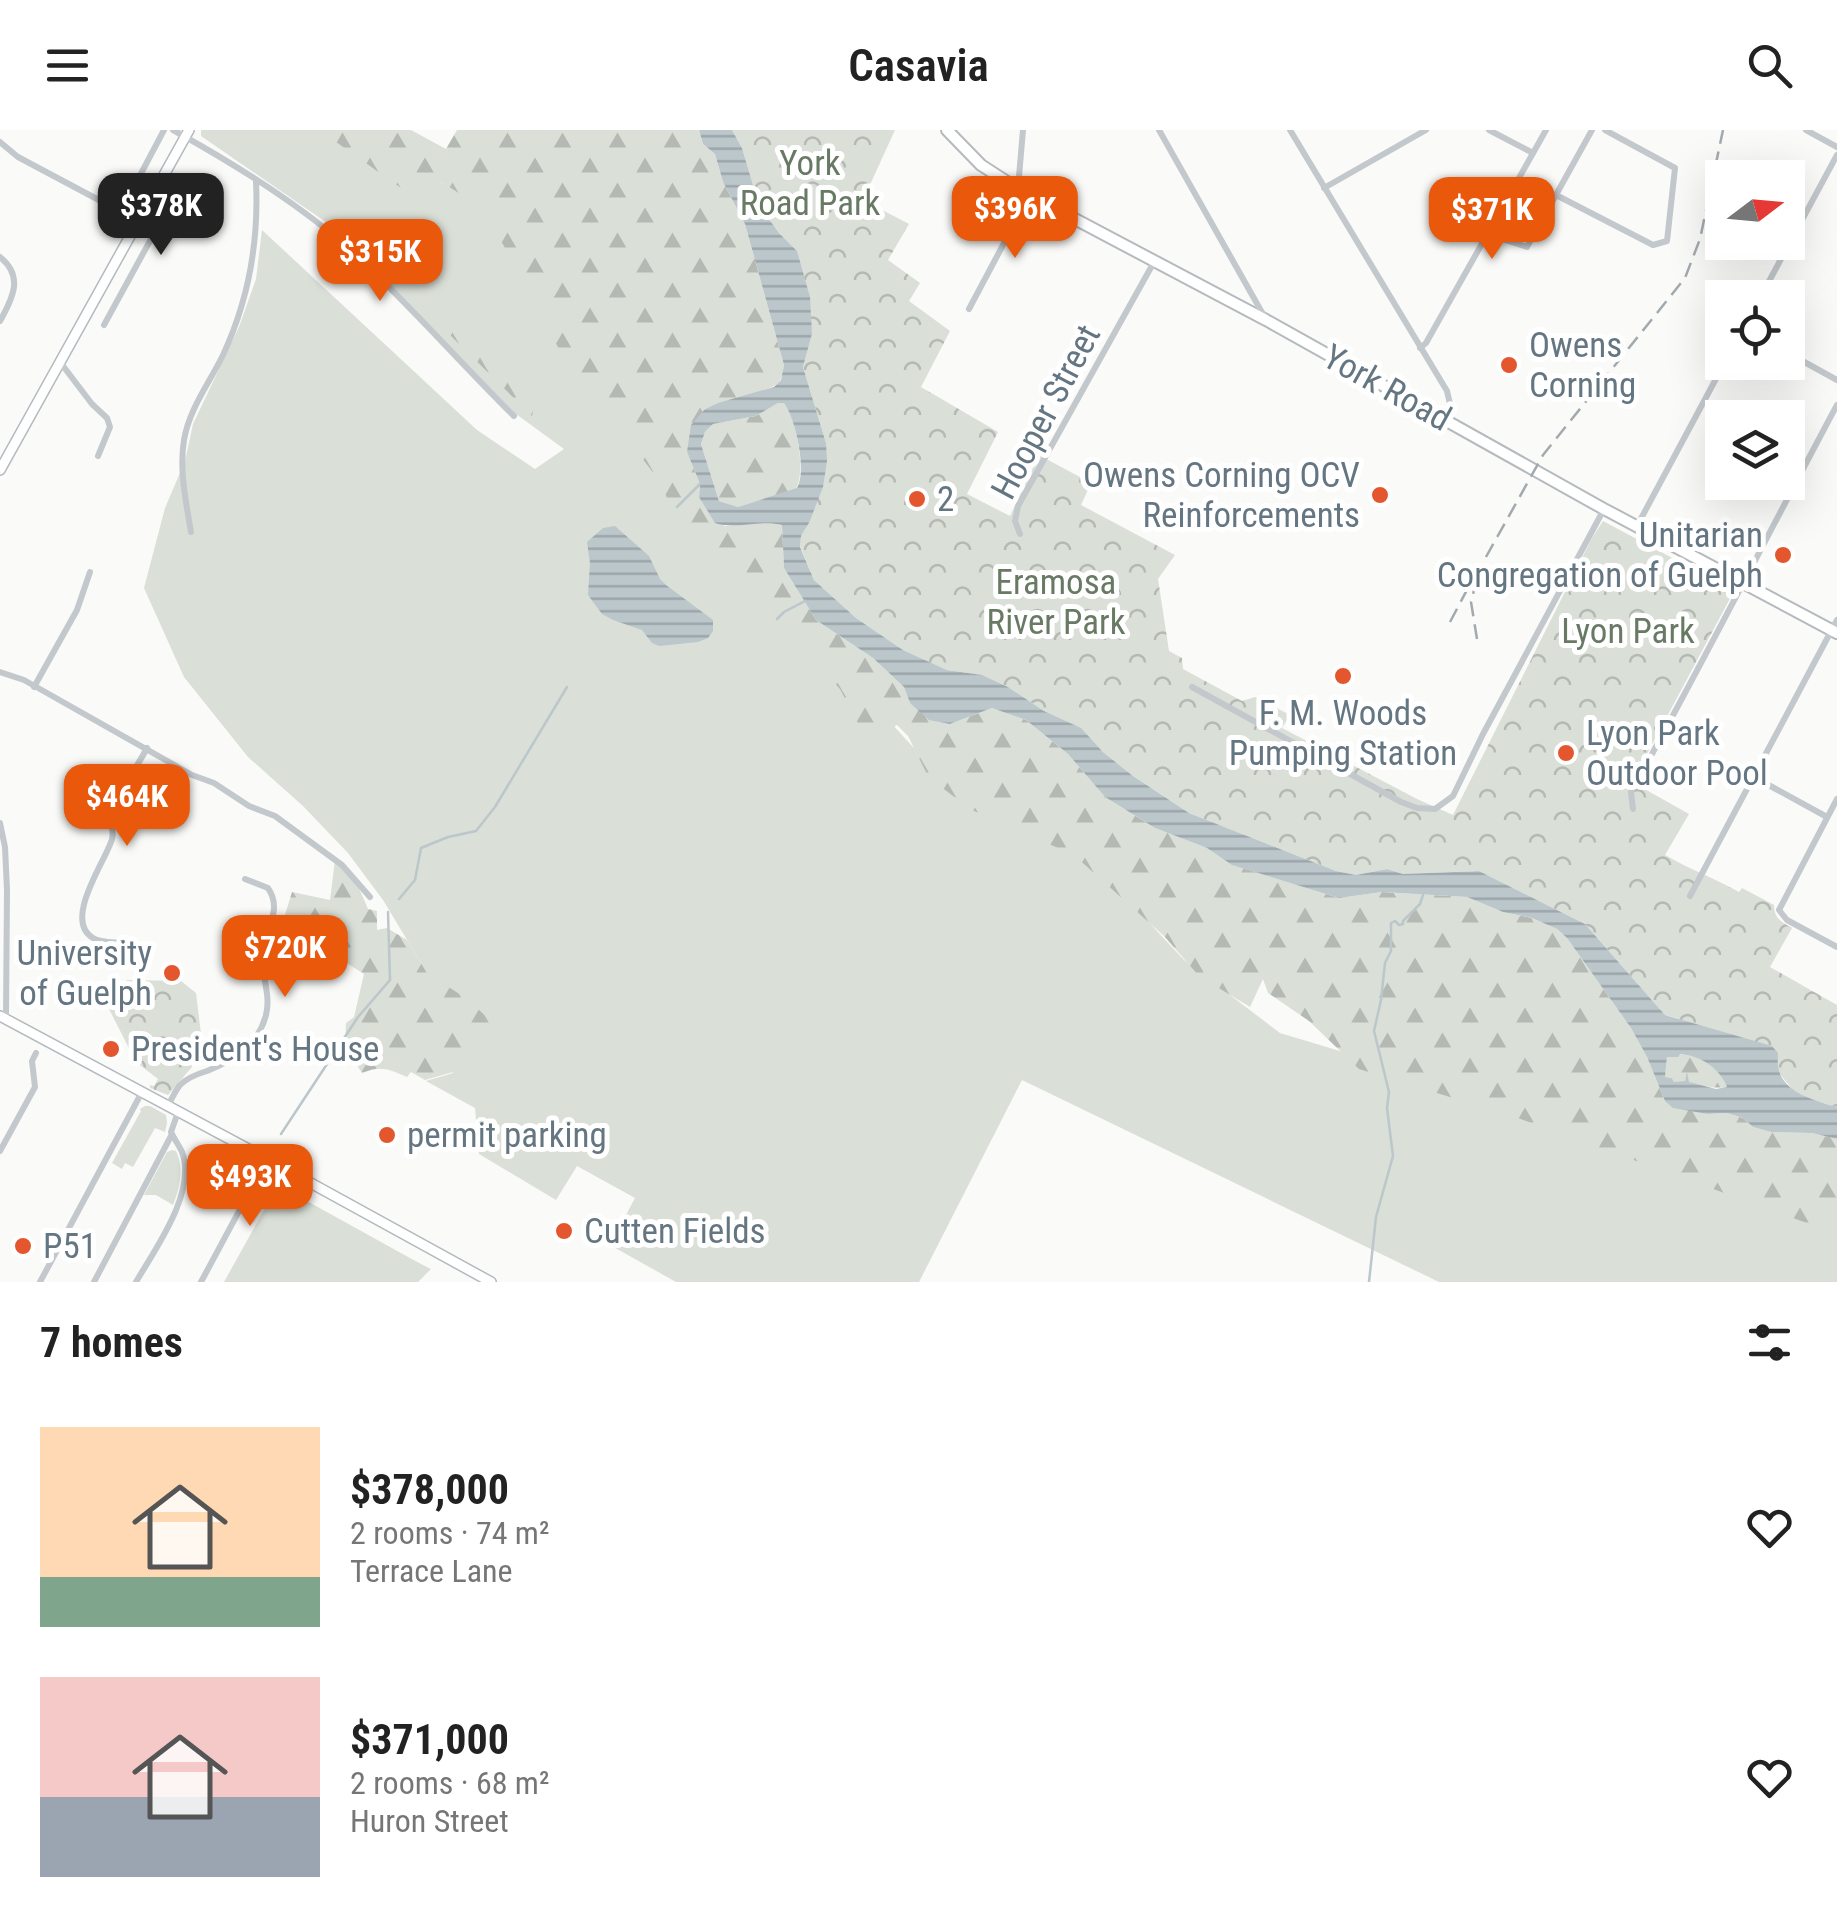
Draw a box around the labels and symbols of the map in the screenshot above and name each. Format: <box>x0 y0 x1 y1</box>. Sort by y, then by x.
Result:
park label: York Road Park <box>740 143 881 224</box>
north arrow <box>1705 160 1805 260</box>
pin: $378K <box>91 173 231 258</box>
pin: $396K <box>945 176 1085 261</box>
pin: $371K <box>1422 177 1562 262</box>
pin: $315K <box>310 219 450 304</box>
street label: Hooper Street <box>983 318 1109 506</box>
place label: Owens Corning <box>1529 325 1636 406</box>
street label: York Road <box>1316 336 1458 440</box>
marker: Owens Corning <box>1498 354 1520 376</box>
place label: Owens Corning OCV Reinforcements <box>1083 455 1360 536</box>
place label: 2 <box>937 479 954 520</box>
marker: Owens Corning OCV Reinforcements <box>1369 484 1391 506</box>
marker: 2 <box>906 488 928 510</box>
place label: Unitarian Congregation of Guelph <box>1437 515 1763 596</box>
marker: Unitarian Congregation of Guelph <box>1772 544 1794 566</box>
park label: Eramosa River Park <box>987 562 1126 643</box>
park label: Lyon Park <box>1561 611 1695 652</box>
marker: F. M. Woods Pumping Station <box>1332 665 1354 687</box>
place label: F. M. Woods Pumping Station <box>1229 693 1457 774</box>
place label: Lyon Park Outdoor Pool <box>1586 713 1768 794</box>
marker: Lyon Park Outdoor Pool <box>1555 742 1577 764</box>
pin: $464K <box>57 764 197 849</box>
pin: $720K <box>215 915 355 1000</box>
place label: University of Guelph <box>17 933 152 1014</box>
marker: University of Guelph <box>161 962 183 984</box>
place label: President's House <box>131 1029 380 1070</box>
marker: President's House <box>100 1038 122 1060</box>
place label: permit parking <box>407 1115 607 1156</box>
marker: permit parking <box>376 1124 398 1146</box>
pin: $493K <box>180 1144 320 1229</box>
place label: Cutten Fields <box>584 1211 766 1252</box>
marker: Cutten Fields <box>553 1220 575 1242</box>
place label: P51 <box>43 1226 97 1267</box>
marker: P51 <box>12 1235 34 1257</box>

